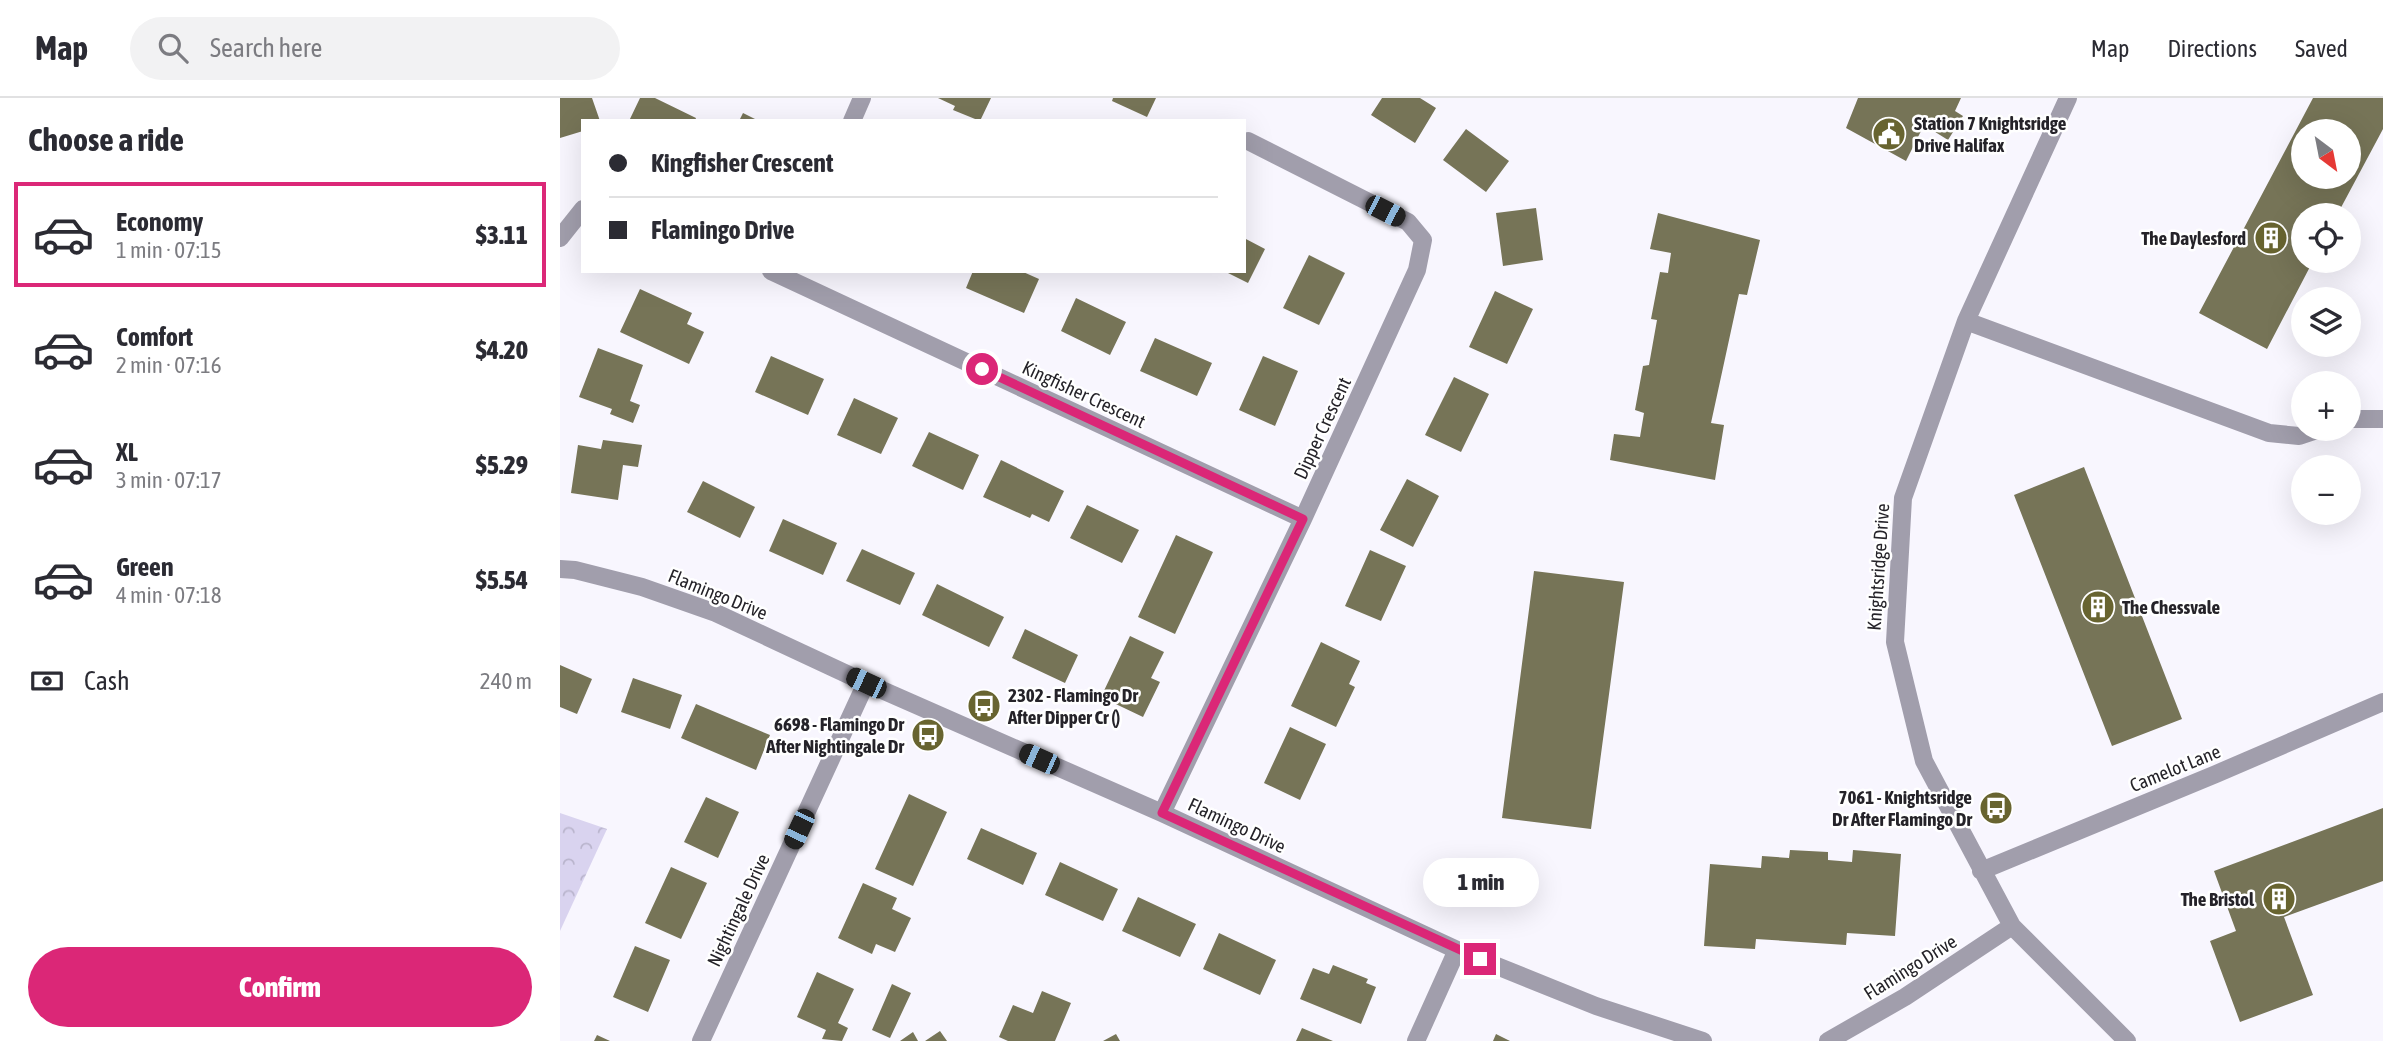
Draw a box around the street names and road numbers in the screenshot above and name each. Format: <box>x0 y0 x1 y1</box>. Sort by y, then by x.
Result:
street label: Kingfisher Crescent <box>1019 356 1149 432</box>
street label: Dipper Crescent <box>1289 374 1355 482</box>
street label: Knightsridge Drive <box>1863 503 1893 631</box>
street label: Flamingo Drive <box>665 564 771 624</box>
street label: Camelot Lane <box>2127 740 2223 796</box>
street label: Flamingo Drive <box>1185 793 1289 857</box>
street label: Nightingale Drive <box>702 850 774 970</box>
street label: Flamingo Drive <box>1860 930 1960 1004</box>

